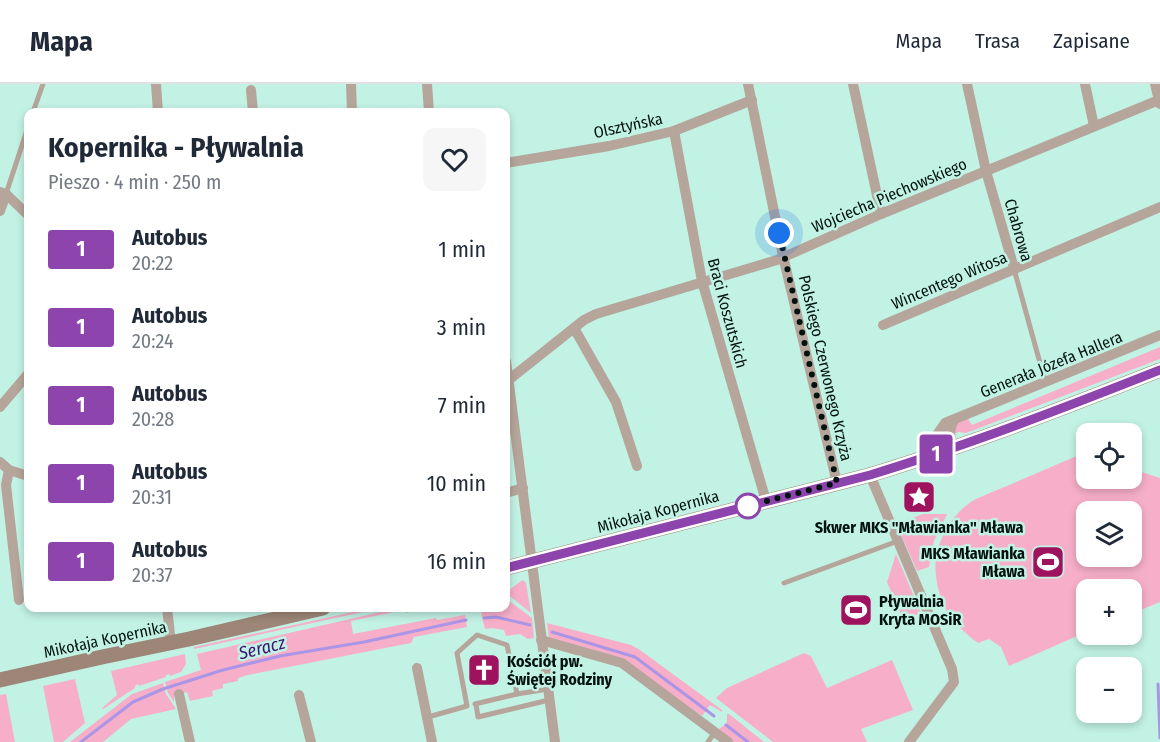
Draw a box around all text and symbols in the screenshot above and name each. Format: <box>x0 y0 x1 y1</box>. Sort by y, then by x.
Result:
text: Mapa <box>30 25 93 58</box>
text: Mapa <box>896 28 942 54</box>
text: Trasa <box>975 28 1020 54</box>
text: Zapisane <box>1053 28 1130 54</box>
street label: Olsztyńska <box>592 109 664 142</box>
button: heart <box>423 128 486 191</box>
text: Kopernika - Pływalnia <box>48 131 304 164</box>
street label: Wojciecha Piechowskiego <box>809 154 969 237</box>
text: Pieszo · 4 min · 250 m <box>48 170 221 194</box>
street label: Chabrowa <box>1001 197 1037 264</box>
your location <box>764 218 794 248</box>
text: Autobus <box>132 224 207 251</box>
text: 1 <box>77 236 85 262</box>
text: 1 min <box>438 236 486 263</box>
street label: Wincentego Witosa <box>889 247 1010 313</box>
text: 20:22 <box>132 251 173 275</box>
street label: Braci Koszutskich <box>704 256 751 370</box>
street label: Polskiego Czerwonego Krzyża <box>795 273 856 463</box>
text: Autobus <box>132 302 207 329</box>
text: 1 <box>77 314 85 340</box>
text: 3 min <box>437 314 486 341</box>
street label: Generała Józefa Hallera <box>977 327 1125 402</box>
text: 20:24 <box>132 329 174 353</box>
text: Autobus <box>132 380 207 407</box>
text: 1 <box>77 392 85 418</box>
text: 7 min <box>438 392 486 419</box>
text: 20:28 <box>132 407 174 431</box>
map controls <box>1076 423 1142 723</box>
button: locate <box>1076 423 1142 489</box>
line badge: 1 <box>916 434 956 473</box>
text: 1 <box>932 441 940 467</box>
text: Autobus <box>132 458 207 485</box>
text: 1 <box>77 470 85 496</box>
text: 10 min <box>427 470 486 497</box>
place icon: Skwer MKS "Mławianka" Mława <box>901 479 937 515</box>
text: 20:31 <box>132 485 172 509</box>
street label: Mikołaja Kopernika <box>595 486 721 537</box>
unlabelled marker <box>735 493 761 519</box>
button: layers <box>1076 501 1142 567</box>
place label: Skwer MKS "Mławianka" Mława <box>815 518 1023 537</box>
text: Autobus <box>132 536 207 563</box>
place label: MKS Mławianka Mława <box>921 544 1025 581</box>
sports icon: MKS Mławianka Mława <box>1030 544 1066 580</box>
text: 1 <box>77 548 85 574</box>
text: 16 min <box>427 548 486 575</box>
text: 20:37 <box>132 563 173 587</box>
button: + <box>1076 579 1142 645</box>
sports icon: Pływalnia Kryta MOSiR <box>838 592 874 628</box>
place label: Pływalnia Kryta MOSiR <box>879 592 962 629</box>
street label: Mikołaja Kopernika <box>42 617 168 662</box>
water label: Seracz <box>235 631 288 665</box>
church icon: Kościół pw. Świętej Rodziny <box>466 652 502 688</box>
place label: Kościół pw. Świętej Rodziny <box>507 652 613 689</box>
button: − <box>1076 657 1142 723</box>

